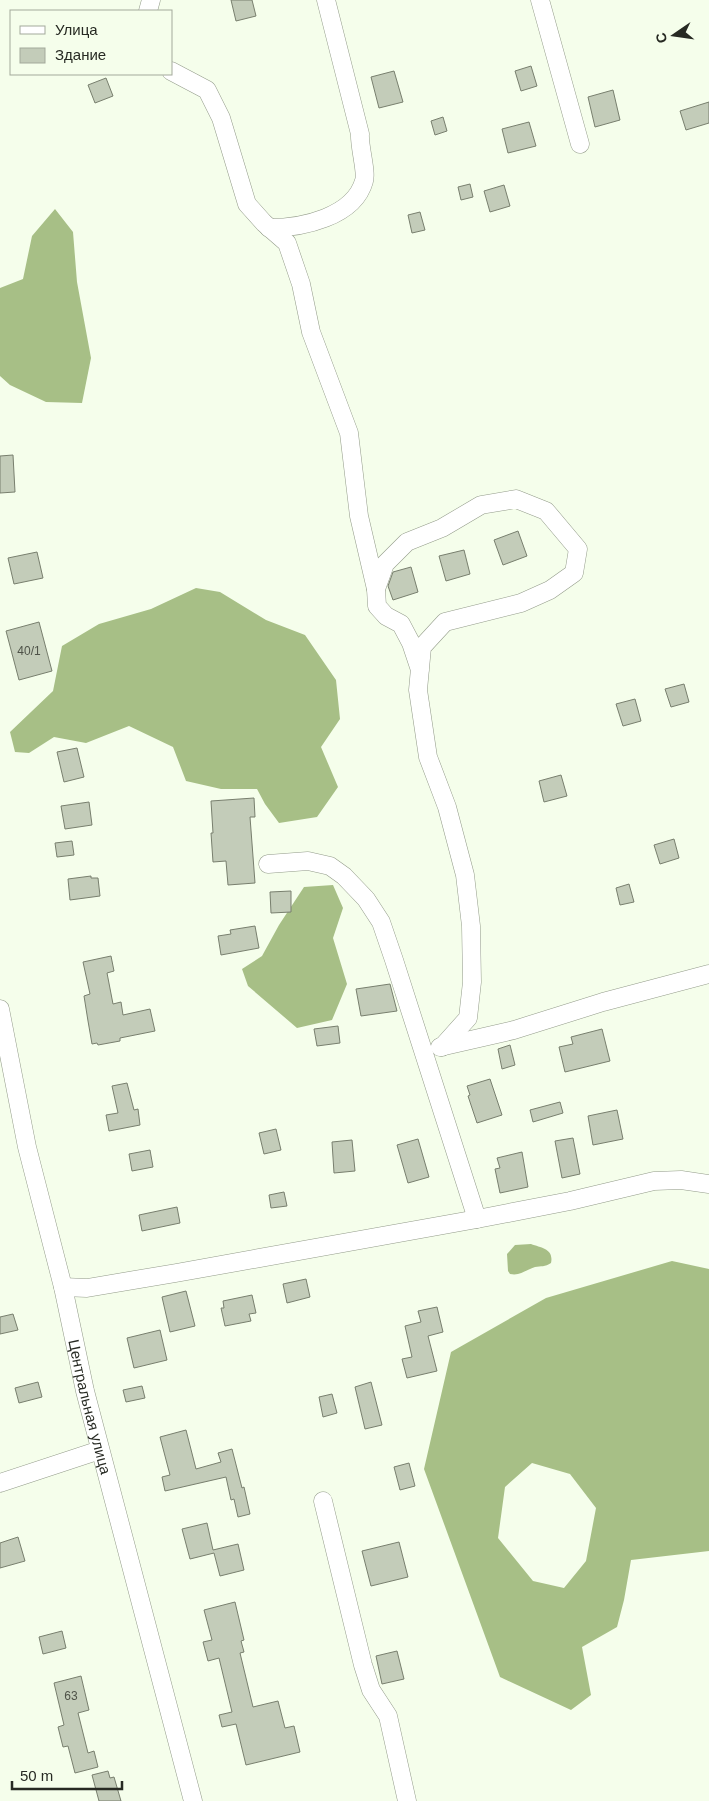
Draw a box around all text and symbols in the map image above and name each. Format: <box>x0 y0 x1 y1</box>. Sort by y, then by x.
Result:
legend <box>10 10 172 75</box>
north arrow <box>649 10 699 60</box>
text: Улица <box>55 21 98 38</box>
text: С <box>652 31 670 45</box>
text: Здание <box>55 46 106 63</box>
house number: 40/1 <box>17 644 41 658</box>
street label: Центральная улица <box>66 1338 115 1477</box>
house number: 63 <box>64 1689 78 1703</box>
scale bar <box>12 1758 122 1790</box>
text: 50 m <box>20 1767 53 1784</box>

